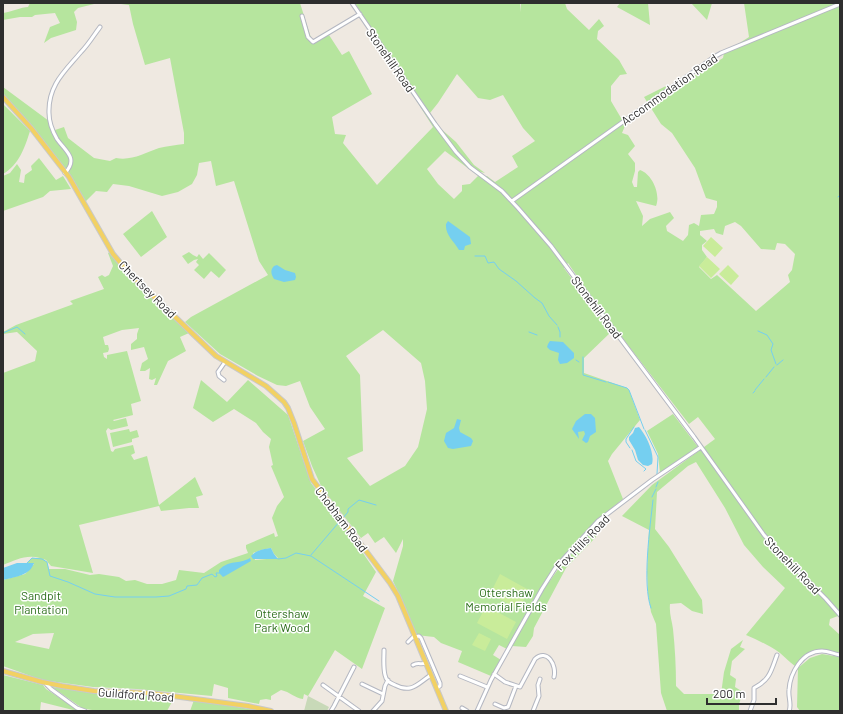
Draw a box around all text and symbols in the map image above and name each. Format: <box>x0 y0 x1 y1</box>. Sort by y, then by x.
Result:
street label: Stonehill Road <box>364 25 418 95</box>
street label: Accommodation Road <box>618 50 720 128</box>
street label: Chertsey Road <box>116 257 180 321</box>
street label: Stonehill Road <box>569 273 625 341</box>
street label: Chobham Road <box>313 484 371 554</box>
street label: Fox Hills Road <box>552 511 612 573</box>
street label: Stonehill Road <box>762 533 824 597</box>
park label: Ottershaw Memorial Fields <box>465 585 547 613</box>
park label: Sandpit Plantation <box>14 588 68 616</box>
park label: Ottershaw Park Wood <box>254 606 310 634</box>
scale bar <box>707 680 776 706</box>
street label: Guildford Road <box>98 684 174 704</box>
text: 200 m <box>713 686 745 700</box>

